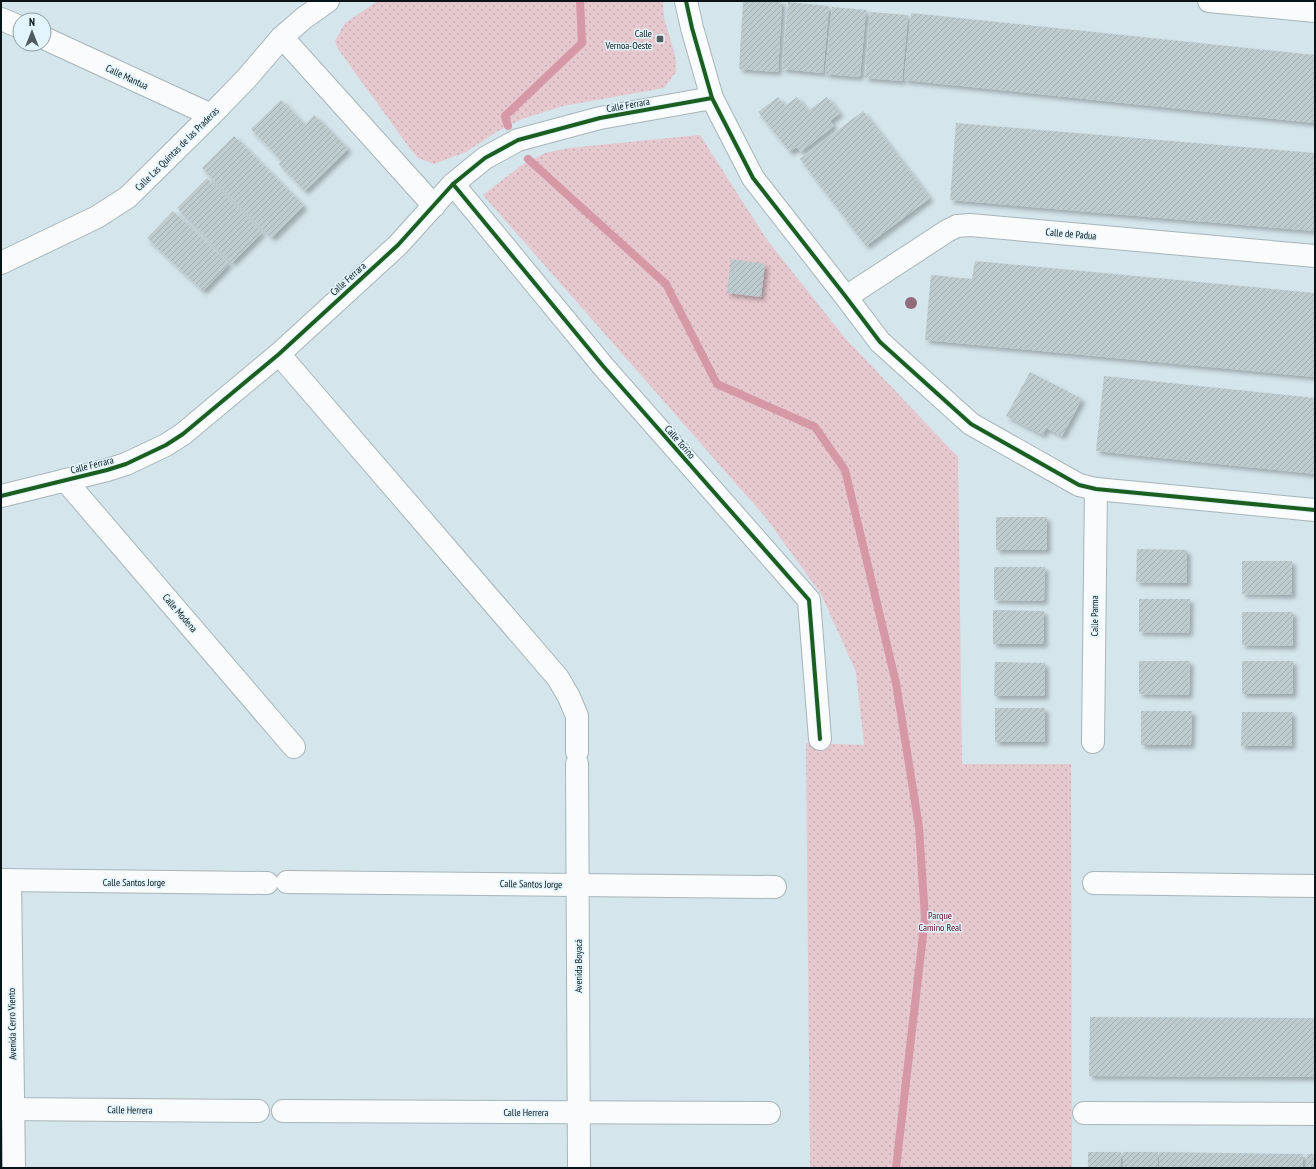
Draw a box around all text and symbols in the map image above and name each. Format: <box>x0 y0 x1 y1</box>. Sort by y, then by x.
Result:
north arrow <box>12 12 52 52</box>
text: N <box>29 15 35 29</box>
place label: Calle Vernoa-Oeste <box>605 27 652 52</box>
marker: Calle Vernoa-Oeste <box>655 34 665 44</box>
street label: Calle Mantua <box>104 62 150 92</box>
street label: Calle Ferrara <box>605 95 651 115</box>
street label: Calle Las Quintas de las Praderas <box>132 104 222 194</box>
street label: Calle de Padua <box>1045 225 1097 243</box>
street label: Calle Ferrara <box>327 260 369 298</box>
street label: Calle Torino <box>662 422 698 462</box>
street label: Calle Ferrara <box>69 453 115 477</box>
street label: Calle Modena <box>160 591 200 635</box>
street label: Calle Parma <box>1088 596 1101 636</box>
street label: Calle Santos Jorge <box>103 876 165 889</box>
street label: Calle Santos Jorge <box>500 877 562 891</box>
park label: Parque Camino Real <box>919 909 962 934</box>
street label: Avenida Boyacá <box>572 939 585 993</box>
street label: Avenida Cerro Viento <box>5 988 19 1060</box>
street label: Calle Herrera <box>107 1103 153 1117</box>
street label: Calle Herrera <box>503 1106 549 1119</box>

